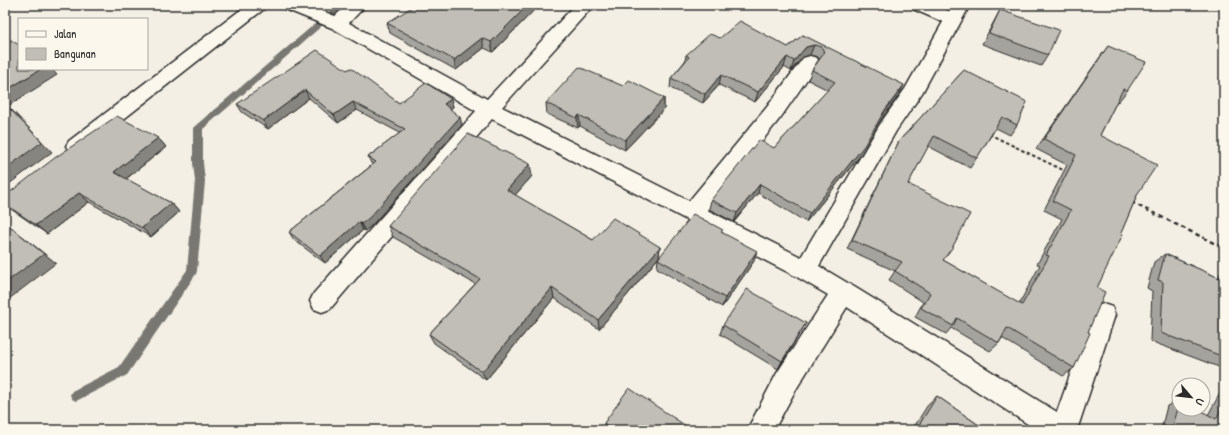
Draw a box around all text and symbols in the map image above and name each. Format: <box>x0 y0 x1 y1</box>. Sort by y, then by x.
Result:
legend <box>18 18 148 70</box>
text: Jalan <box>54 25 76 42</box>
text: Bangunan <box>54 45 96 62</box>
north arrow <box>1171 377 1211 417</box>
text: U <box>1192 396 1207 408</box>

